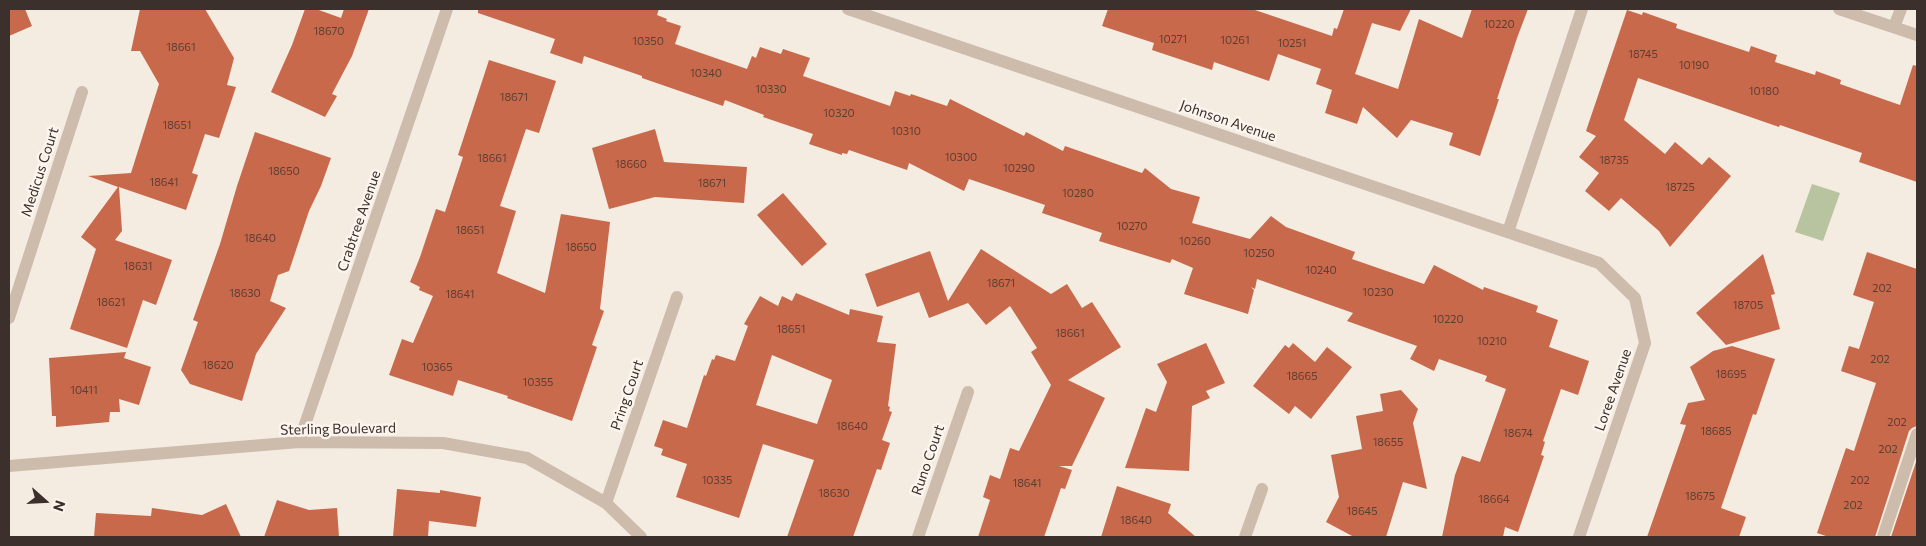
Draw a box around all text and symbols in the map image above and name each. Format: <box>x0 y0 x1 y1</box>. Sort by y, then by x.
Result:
house number: 10220 <box>1483 17 1515 31</box>
house number: 18670 <box>314 24 344 38</box>
house number: 10271 <box>1159 32 1187 46</box>
house number: 10261 <box>1220 33 1250 47</box>
house number: 10350 <box>632 34 664 48</box>
house number: 10251 <box>1278 36 1306 50</box>
house number: 18661 <box>166 40 196 54</box>
house number: 18745 <box>1628 47 1658 61</box>
house number: 10190 <box>1679 58 1709 72</box>
house number: 10340 <box>690 66 722 80</box>
house number: 10330 <box>755 82 787 96</box>
house number: 10180 <box>1749 84 1779 98</box>
house number: 18671 <box>500 90 528 104</box>
street label: Johnson Avenue <box>1178 97 1278 145</box>
house number: 10320 <box>823 106 855 120</box>
house number: 18651 <box>162 118 192 132</box>
house number: 10310 <box>891 124 921 138</box>
street label: Medicus Court <box>18 125 62 219</box>
house number: 10300 <box>945 150 977 164</box>
house number: 18661 <box>477 151 507 165</box>
house number: 18735 <box>1599 153 1629 167</box>
house number: 18660 <box>615 157 647 171</box>
house number: 10290 <box>1003 161 1035 175</box>
house number: 18650 <box>268 164 300 178</box>
street label: Crabtree Avenue <box>334 168 384 274</box>
house number: 18641 <box>149 175 179 189</box>
house number: 18671 <box>698 176 726 190</box>
house number: 18725 <box>1665 180 1695 194</box>
house number: 10280 <box>1062 186 1094 200</box>
house number: 10270 <box>1117 219 1147 233</box>
house number: 18651 <box>455 223 485 237</box>
house number: 18640 <box>244 231 276 245</box>
house number: 10260 <box>1179 234 1211 248</box>
house number: 18650 <box>565 240 597 254</box>
house number: 10250 <box>1243 246 1275 260</box>
house number: 18631 <box>123 259 153 273</box>
house number: 10240 <box>1305 263 1337 277</box>
house number: 18671 <box>987 276 1015 290</box>
house number: 202 <box>1872 281 1892 295</box>
house number: 10230 <box>1362 285 1394 299</box>
house number: 18630 <box>229 286 261 300</box>
house number: 18641 <box>445 287 475 301</box>
house number: 18621 <box>97 295 125 309</box>
house number: 18705 <box>1733 298 1763 312</box>
house number: 10220 <box>1432 312 1464 326</box>
house number: 18651 <box>776 322 806 336</box>
house number: 18661 <box>1055 326 1085 340</box>
house number: 10210 <box>1477 334 1507 348</box>
street label: Loree Avenue <box>1591 347 1635 433</box>
house number: 202 <box>1870 352 1890 366</box>
house number: 18620 <box>202 358 234 372</box>
street label: Pring Court <box>607 358 647 432</box>
house number: 10365 <box>421 360 453 374</box>
house number: 18695 <box>1716 367 1746 381</box>
house number: 18665 <box>1286 369 1318 383</box>
house number: 10355 <box>523 375 553 389</box>
house number: 10411 <box>70 383 98 397</box>
house number: 202 <box>1887 415 1907 429</box>
house number: 18640 <box>836 419 868 433</box>
street label: Sterling Boulevard <box>280 420 396 438</box>
street label: Runo Court <box>908 423 948 497</box>
house number: 18685 <box>1700 424 1732 438</box>
house number: 18674 <box>1503 426 1533 440</box>
house number: 18655 <box>1373 435 1403 449</box>
house number: 202 <box>1878 442 1898 456</box>
house number: 10335 <box>702 473 732 487</box>
house number: 202 <box>1850 473 1870 487</box>
north arrow <box>20 476 70 526</box>
house number: 18641 <box>1012 476 1042 490</box>
house number: 18630 <box>818 486 850 500</box>
house number: 18675 <box>1685 489 1715 503</box>
house number: 18664 <box>1478 492 1510 506</box>
text: N <box>50 498 69 514</box>
house number: 202 <box>1843 498 1863 512</box>
house number: 18645 <box>1347 504 1377 518</box>
house number: 18640 <box>1120 513 1152 527</box>

